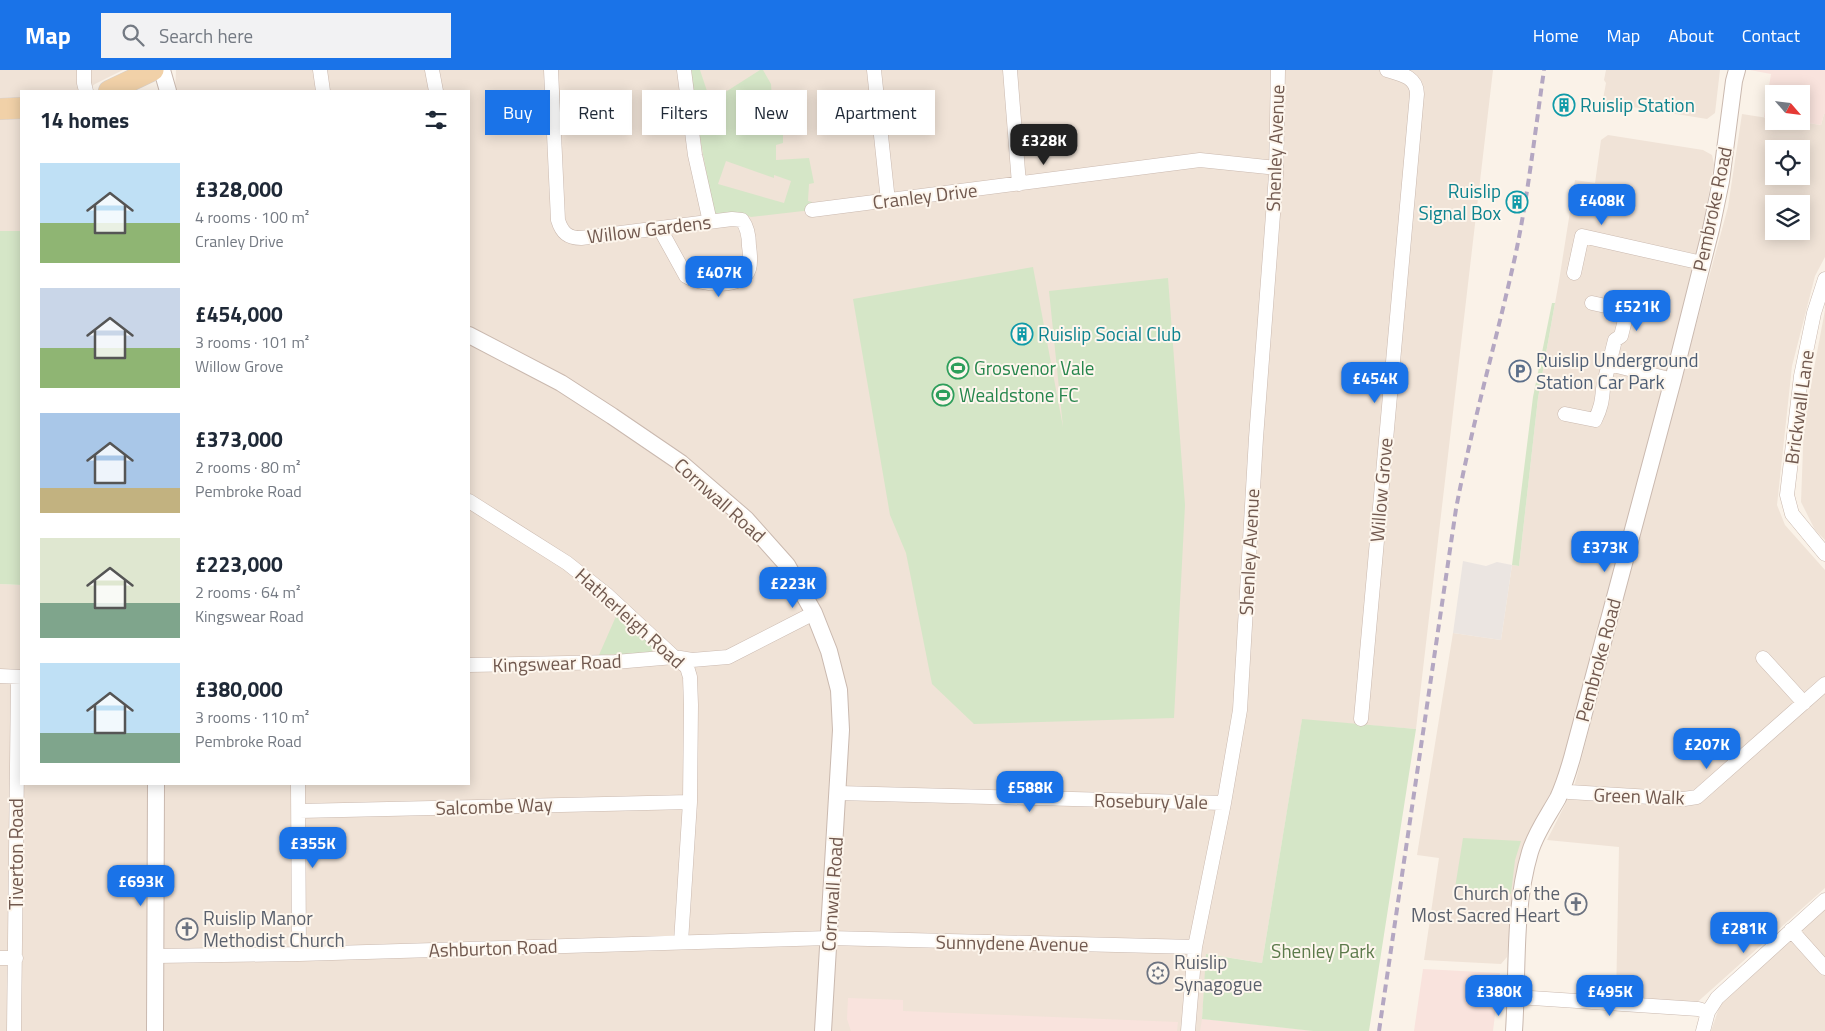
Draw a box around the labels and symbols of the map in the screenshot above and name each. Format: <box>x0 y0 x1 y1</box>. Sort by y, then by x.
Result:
street label: Shenley Avenue <box>1258 84 1291 212</box>
north arrow <box>1765 85 1810 130</box>
place label: Ruislip Station <box>1580 90 1695 119</box>
building icon: Ruislip Station <box>1552 93 1576 117</box>
pin: £328K <box>1009 124 1079 166</box>
street label: Pembroke Road <box>1684 144 1739 274</box>
street label: Cranley Drive <box>871 175 979 216</box>
place label: Ruislip Signal Box <box>1418 176 1501 227</box>
pin: £408K <box>1567 184 1637 226</box>
building icon: Ruislip Signal Box <box>1505 190 1529 214</box>
street label: Willow Gardens <box>585 206 713 250</box>
pin: £407K <box>684 256 754 298</box>
pin: £521K <box>1602 290 1672 332</box>
place label: Ruislip Social Club <box>1038 319 1181 348</box>
building icon: Ruislip Social Club <box>1010 322 1034 346</box>
place label: Ruislip Underground Station Car Park <box>1536 345 1699 396</box>
street label: Brickwall Lane <box>1776 348 1821 466</box>
place label: Grosvenor Vale <box>974 353 1094 382</box>
sports icon: Grosvenor Vale <box>946 356 970 380</box>
parking icon: Ruislip Underground Station Car Park <box>1508 359 1532 383</box>
pin: £454K <box>1340 362 1410 404</box>
place label: Wealdstone FC <box>959 380 1079 409</box>
sports icon: Wealdstone FC <box>931 383 955 407</box>
street label: Willow Grove <box>1361 436 1400 543</box>
street label: Cornwall Road <box>668 450 773 549</box>
street label: Shenley Avenue <box>1231 488 1266 616</box>
pin: £373K <box>1570 530 1640 573</box>
street label: Hatherleigh Road <box>569 560 692 675</box>
pin: £223K <box>758 566 828 609</box>
street label: Pembroke Road <box>1567 595 1628 725</box>
street label: Kingswear Road <box>492 646 622 679</box>
pin: £207K <box>1672 728 1742 770</box>
pin: £588K <box>995 770 1065 813</box>
street label: Green Walk <box>1593 779 1685 812</box>
street label: Rosebury Vale <box>1094 785 1208 816</box>
street label: Salcombe Way <box>435 789 553 822</box>
street label: Tiverton Road <box>1 798 30 910</box>
pin: £355K <box>278 826 348 869</box>
street label: Cornwall Road <box>813 836 850 952</box>
pin: £693K <box>106 864 176 907</box>
place label: Church of the Most Sacred Heart <box>1411 878 1560 929</box>
church icon: Church of the Most Sacred Heart <box>1564 892 1588 916</box>
place label: Ruislip Manor Methodist Church <box>203 903 345 954</box>
pin: £281K <box>1709 912 1779 954</box>
church icon: Ruislip Manor Methodist Church <box>175 917 199 941</box>
street label: Sunnydene Avenue <box>935 927 1089 958</box>
street label: Ashburton Road <box>428 931 558 964</box>
park label: Shenley Park <box>1271 936 1375 965</box>
place label: Ruislip Synagogue <box>1174 947 1262 998</box>
synagogue icon: Ruislip Synagogue <box>1146 961 1170 985</box>
pin: £380K <box>1464 974 1534 1017</box>
pin: £495K <box>1575 974 1645 1017</box>

